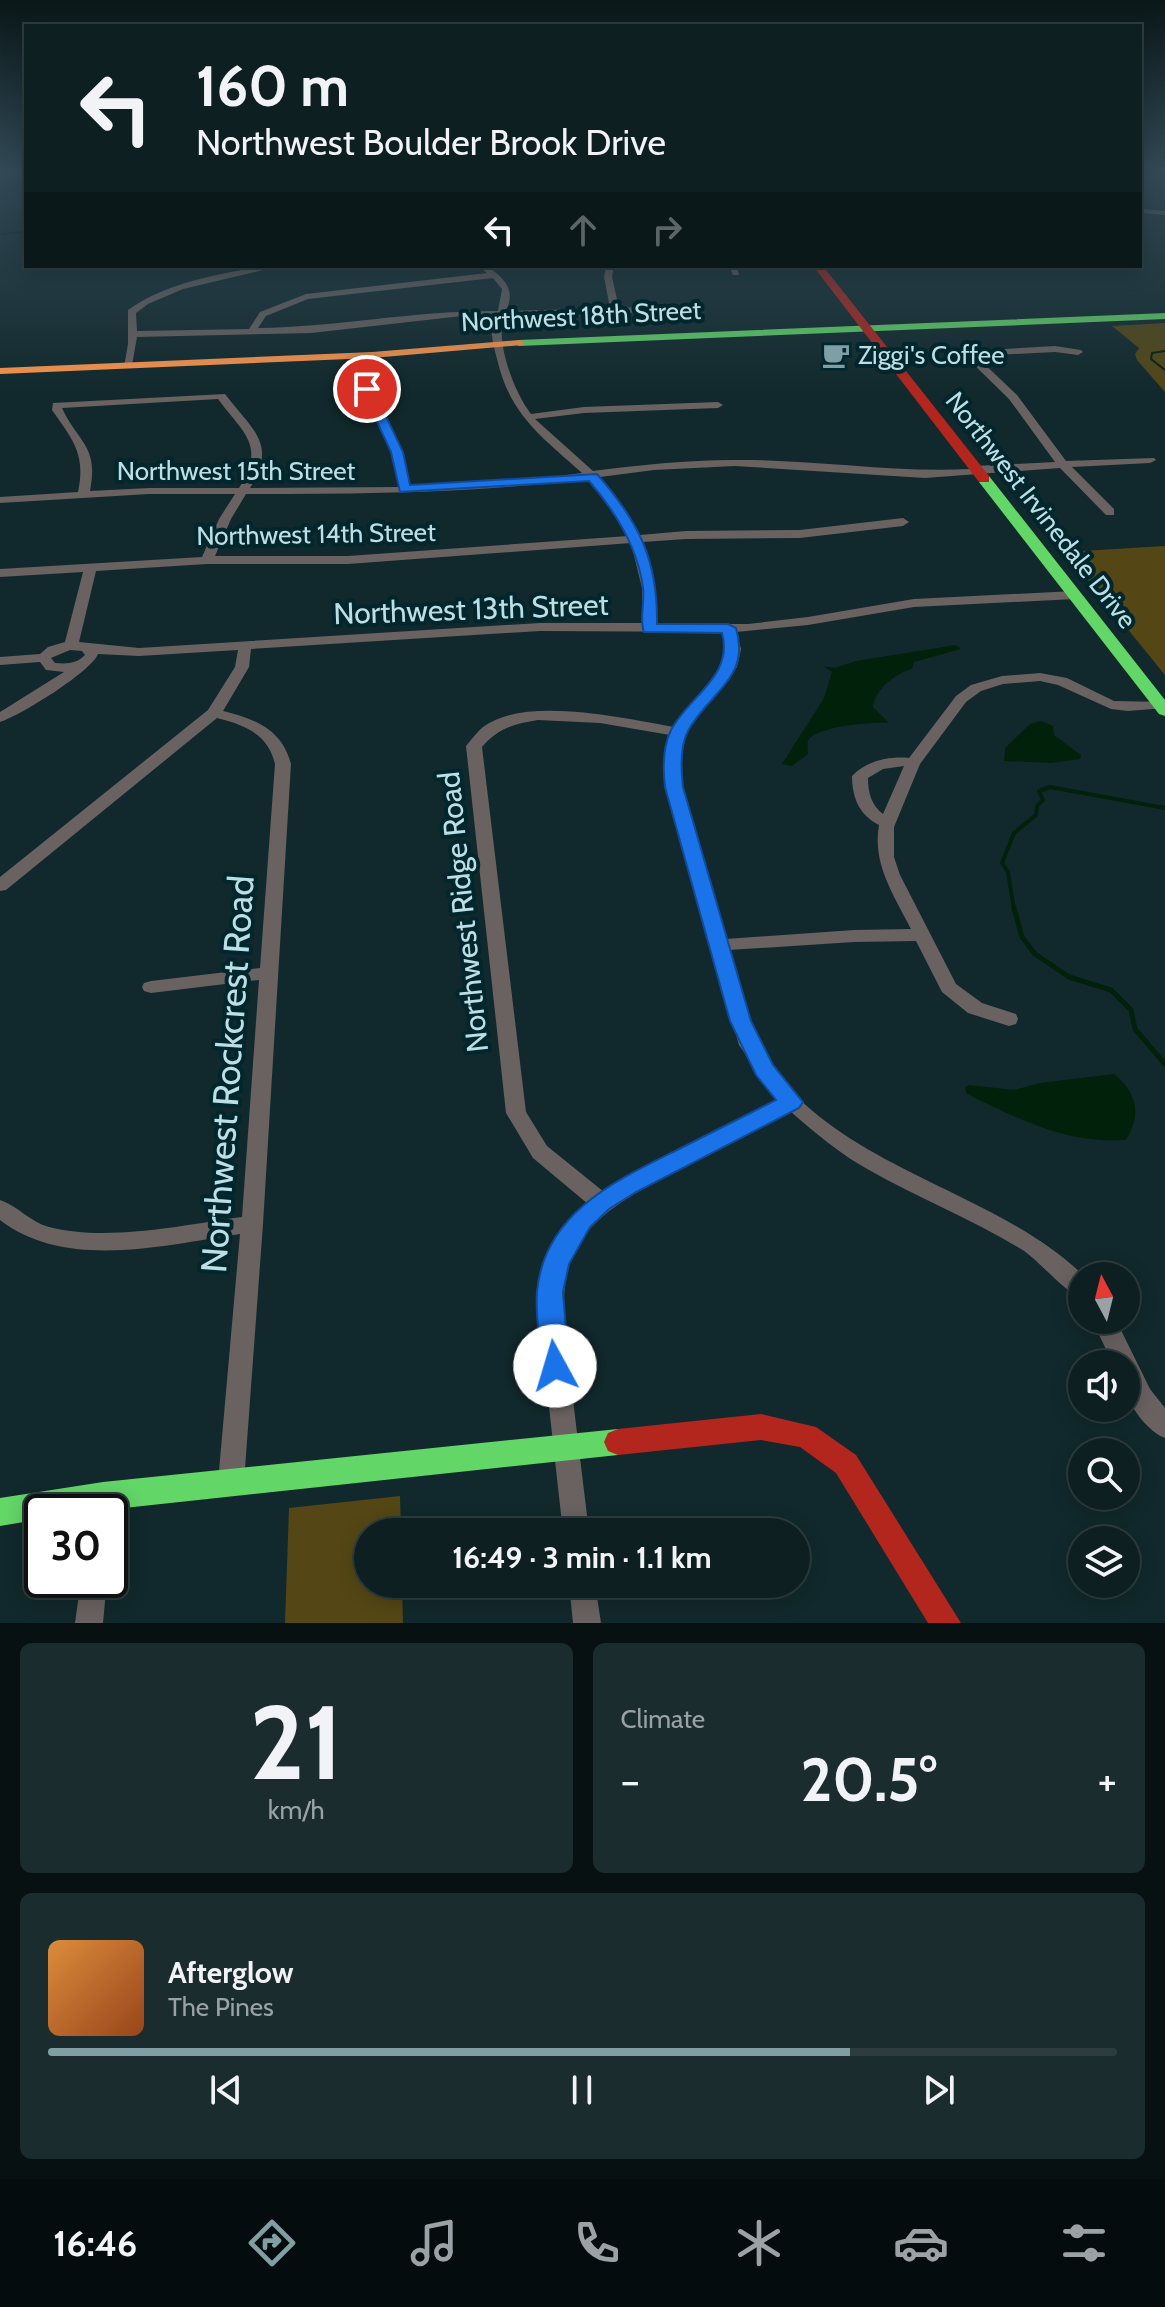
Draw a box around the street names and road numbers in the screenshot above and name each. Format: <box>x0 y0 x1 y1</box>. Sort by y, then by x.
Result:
street label: Northwest 18th Street <box>460 294 702 338</box>
street label: Northwest Irvinedale Drive <box>939 385 1143 635</box>
street label: Northwest 15th Street <box>117 455 356 487</box>
street label: Northwest 14th Street <box>196 516 436 552</box>
street label: Northwest 13th Street <box>333 586 609 632</box>
street label: Northwest Ridge Road <box>430 770 496 1054</box>
street label: Northwest Rockcrest Road <box>191 874 263 1274</box>

